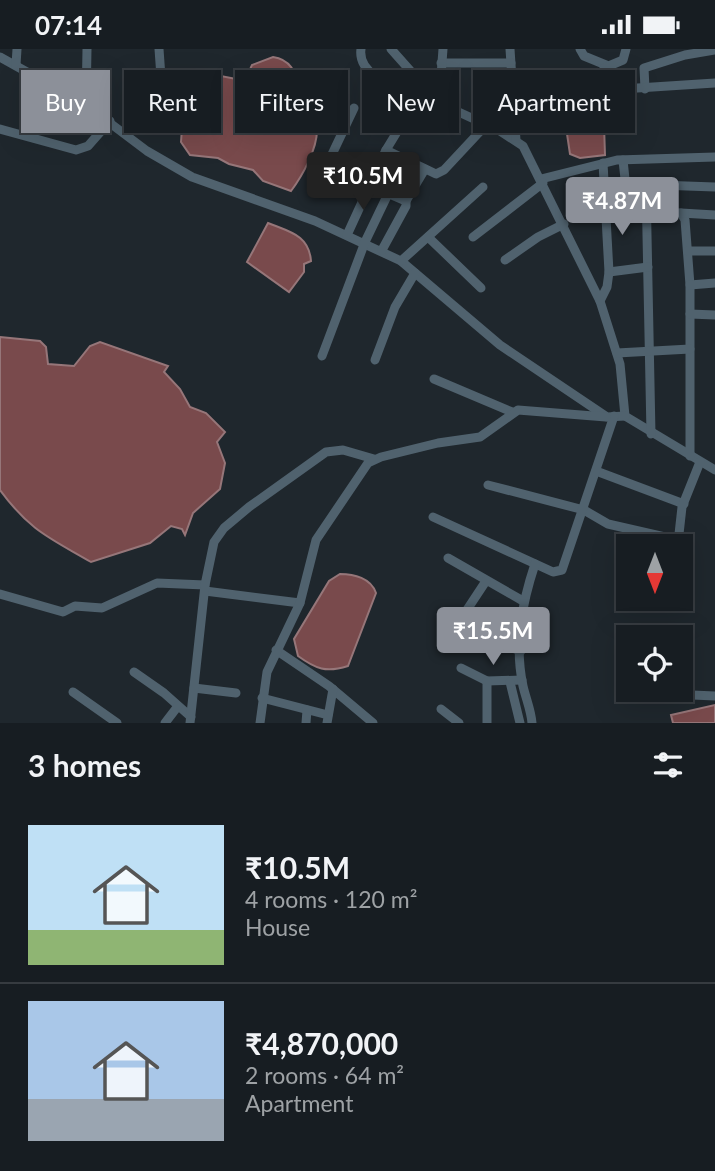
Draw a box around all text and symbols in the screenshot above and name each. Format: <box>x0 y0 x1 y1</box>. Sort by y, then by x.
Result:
text: 07:14 <box>35 9 102 41</box>
chip: Buy <box>21 70 110 133</box>
chip: Rent <box>124 70 221 133</box>
chip: Filters <box>235 70 348 133</box>
chip: New <box>362 70 459 133</box>
chip: Apartment <box>473 70 635 133</box>
pin: ₹10.5M <box>306 153 420 212</box>
text: ₹10.5M <box>323 161 403 189</box>
pin: ₹4.87M <box>565 177 679 237</box>
text: ₹4.87M <box>582 186 662 214</box>
north arrow <box>616 534 693 611</box>
map controls <box>616 534 693 702</box>
pin: ₹15.5M <box>436 607 550 667</box>
text: ₹15.5M <box>453 616 533 644</box>
button: locate <box>616 625 693 702</box>
icon: filters <box>649 746 687 784</box>
text: 3 homes <box>28 747 141 783</box>
text: ₹10.5M <box>245 849 350 885</box>
icon: home <box>84 853 168 937</box>
text: 4 rooms · 120 m² <box>245 885 417 913</box>
text: House <box>245 913 310 941</box>
text: ₹4,870,000 <box>245 1025 398 1061</box>
icon: home <box>84 1029 168 1113</box>
text: 2 rooms · 64 m² <box>245 1061 404 1089</box>
text: Apartment <box>245 1089 353 1117</box>

